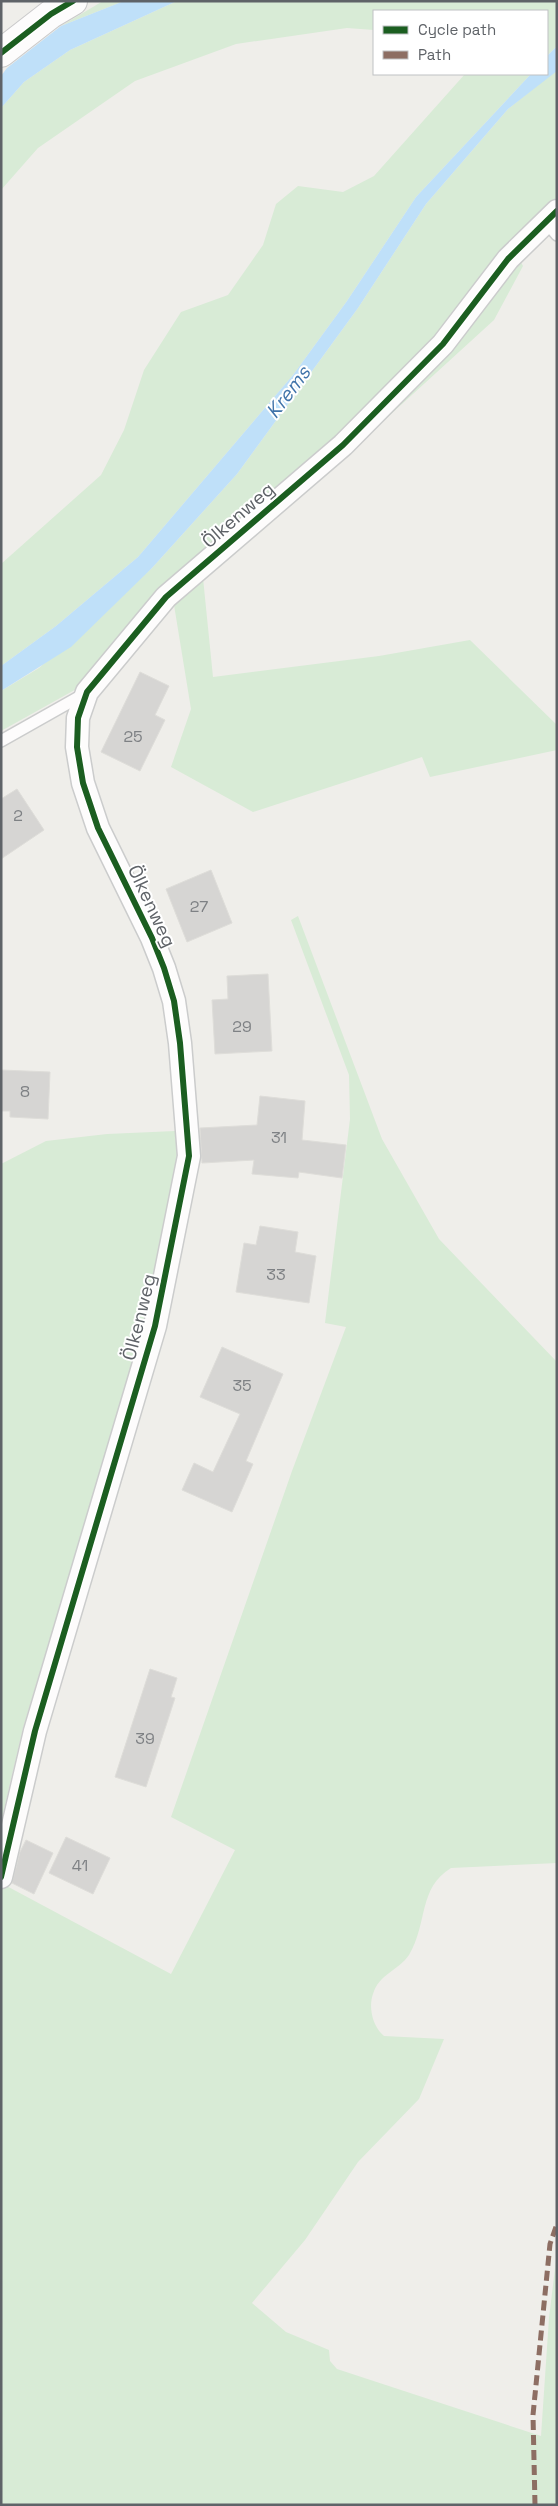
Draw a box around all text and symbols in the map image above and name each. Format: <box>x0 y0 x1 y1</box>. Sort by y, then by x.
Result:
legend <box>373 10 548 75</box>
text: Cycle path <box>418 20 496 39</box>
text: Path <box>418 45 451 64</box>
water label: Krems <box>260 359 317 423</box>
street label: Ölkenweg <box>196 477 280 553</box>
house number: 25 <box>123 726 143 747</box>
house number: 2 <box>13 805 23 826</box>
street label: Ölkenweg <box>122 861 182 951</box>
house number: 27 <box>190 896 208 917</box>
house number: 29 <box>232 1016 252 1037</box>
house number: 8 <box>20 1081 30 1102</box>
house number: 31 <box>271 1127 287 1148</box>
house number: 33 <box>266 1264 286 1285</box>
street label: Ölkenweg <box>116 1271 162 1363</box>
house number: 35 <box>232 1375 252 1396</box>
house number: 39 <box>135 1728 155 1749</box>
house number: 41 <box>72 1855 88 1876</box>

